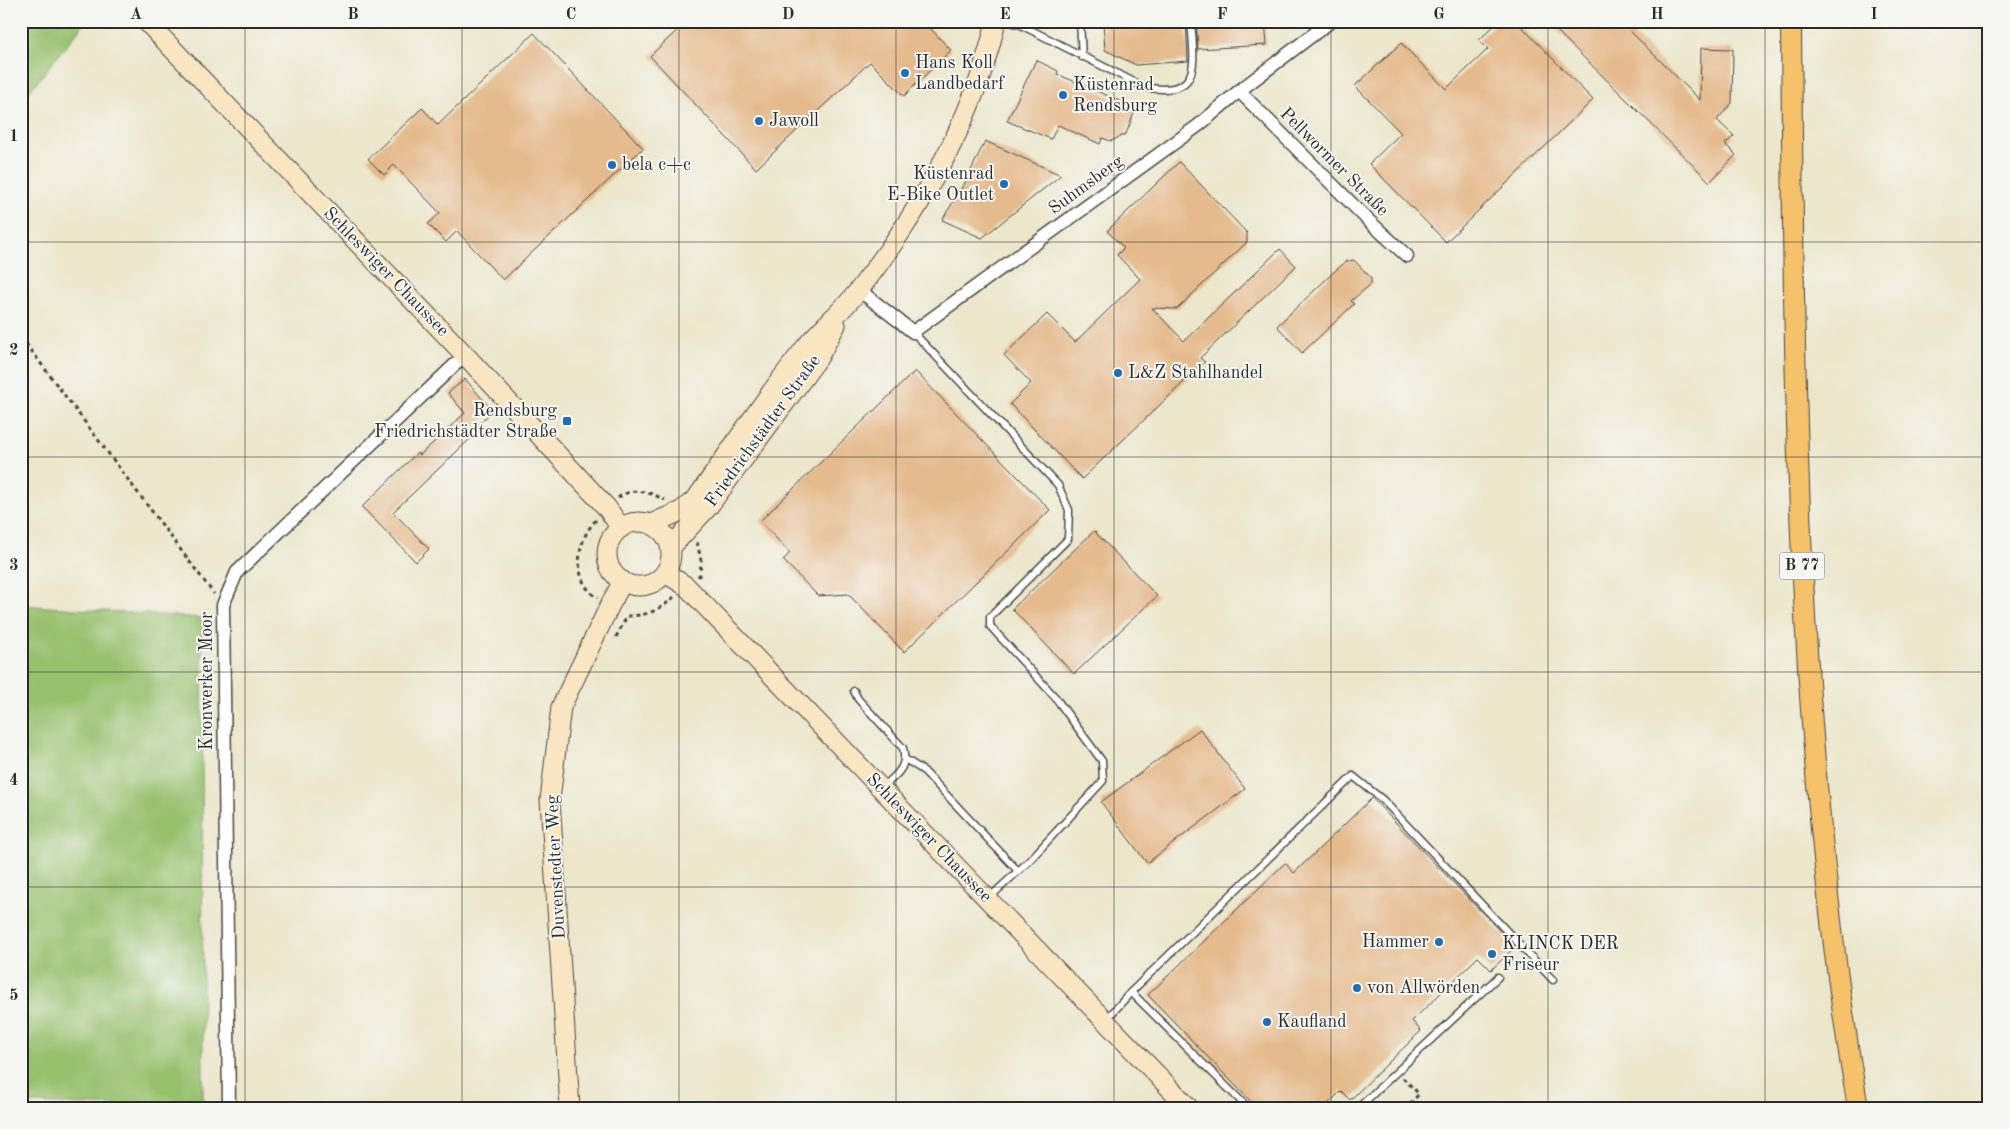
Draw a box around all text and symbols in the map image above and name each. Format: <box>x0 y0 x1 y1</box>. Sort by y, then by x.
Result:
text: A <box>130 7 142 23</box>
text: B <box>347 7 359 23</box>
text: C <box>566 7 576 23</box>
text: D <box>782 7 794 23</box>
text: E <box>999 7 1011 23</box>
text: F <box>1217 7 1228 23</box>
text: G <box>1433 7 1445 23</box>
text: H <box>1650 7 1664 23</box>
text: I <box>1870 7 1878 23</box>
place label: Hans Koll Landbedarf <box>915 54 1005 93</box>
marker: Hans Koll Landbedarf <box>899 67 911 79</box>
place label: Küstenrad Rendsburg <box>1073 76 1157 115</box>
marker: Küstenrad Rendsburg <box>1057 89 1069 101</box>
street label: Pellwormer Straße <box>1276 104 1392 220</box>
place label: Jawoll <box>769 112 819 130</box>
marker: Jawoll <box>753 115 765 127</box>
text: 1 <box>9 129 19 145</box>
street label: Suhmsberg <box>1045 152 1127 218</box>
place label: bela c+c <box>622 156 691 174</box>
marker: bela c+c <box>606 159 618 171</box>
place label: Küstenrad E-Bike Outlet <box>887 165 994 204</box>
marker: Küstenrad E-Bike Outlet <box>998 178 1010 190</box>
street label: Schleswiger Chaussee <box>320 204 452 340</box>
text: 2 <box>9 343 19 359</box>
street label: Friedrichstädter Straße <box>702 352 824 510</box>
place label: L&Z Stahlhandel <box>1128 364 1263 382</box>
marker: L&Z Stahlhandel <box>1112 367 1124 379</box>
place label: Rendsburg Friedrichstädter Straße <box>374 402 557 441</box>
marker: Rendsburg Friedrichstädter Straße <box>561 415 573 427</box>
road number: B 77 <box>1780 552 1824 580</box>
text: 3 <box>9 558 19 574</box>
street label: Kronwerker Moor <box>198 611 216 750</box>
street label: Schleswiger Chaussee <box>863 770 995 906</box>
text: 4 <box>9 773 19 789</box>
street label: Duvenstedter Weg <box>543 794 569 940</box>
place label: Hammer <box>1362 933 1430 951</box>
place label: KLINCK DER Friseur <box>1502 935 1619 974</box>
marker: Hammer <box>1433 936 1445 948</box>
marker: KLINCK DER Friseur <box>1486 948 1498 960</box>
place label: von Allwörden <box>1367 979 1480 997</box>
marker: von Allwörden <box>1351 982 1363 994</box>
text: 5 <box>9 988 19 1004</box>
place label: Kaufland <box>1277 1013 1347 1031</box>
marker: Kaufland <box>1261 1016 1273 1028</box>

